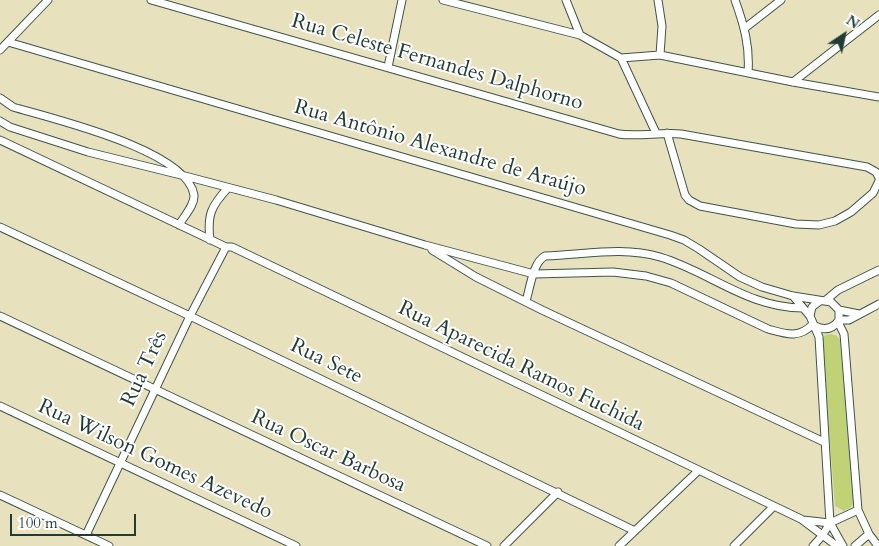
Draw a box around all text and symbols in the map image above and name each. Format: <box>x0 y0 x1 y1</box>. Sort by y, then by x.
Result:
street label: Rua Celeste Fernandes Dalphorno <box>288 9 586 117</box>
north arrow <box>819 10 869 60</box>
text: N <box>842 11 863 33</box>
street label: Rua Antônio Alexandre de Araújo <box>291 95 589 203</box>
street label: Rua Aparecida Ramos Fuchida <box>394 296 648 438</box>
street label: Rua Três <box>117 327 173 411</box>
street label: Rua Sete <box>286 334 366 390</box>
street label: Rua Wilson Gomes Azevedo <box>34 395 276 525</box>
street label: Rua Oscar Barbosa <box>247 405 409 499</box>
scale bar <box>12 504 139 536</box>
text: 100 m <box>18 513 58 533</box>

